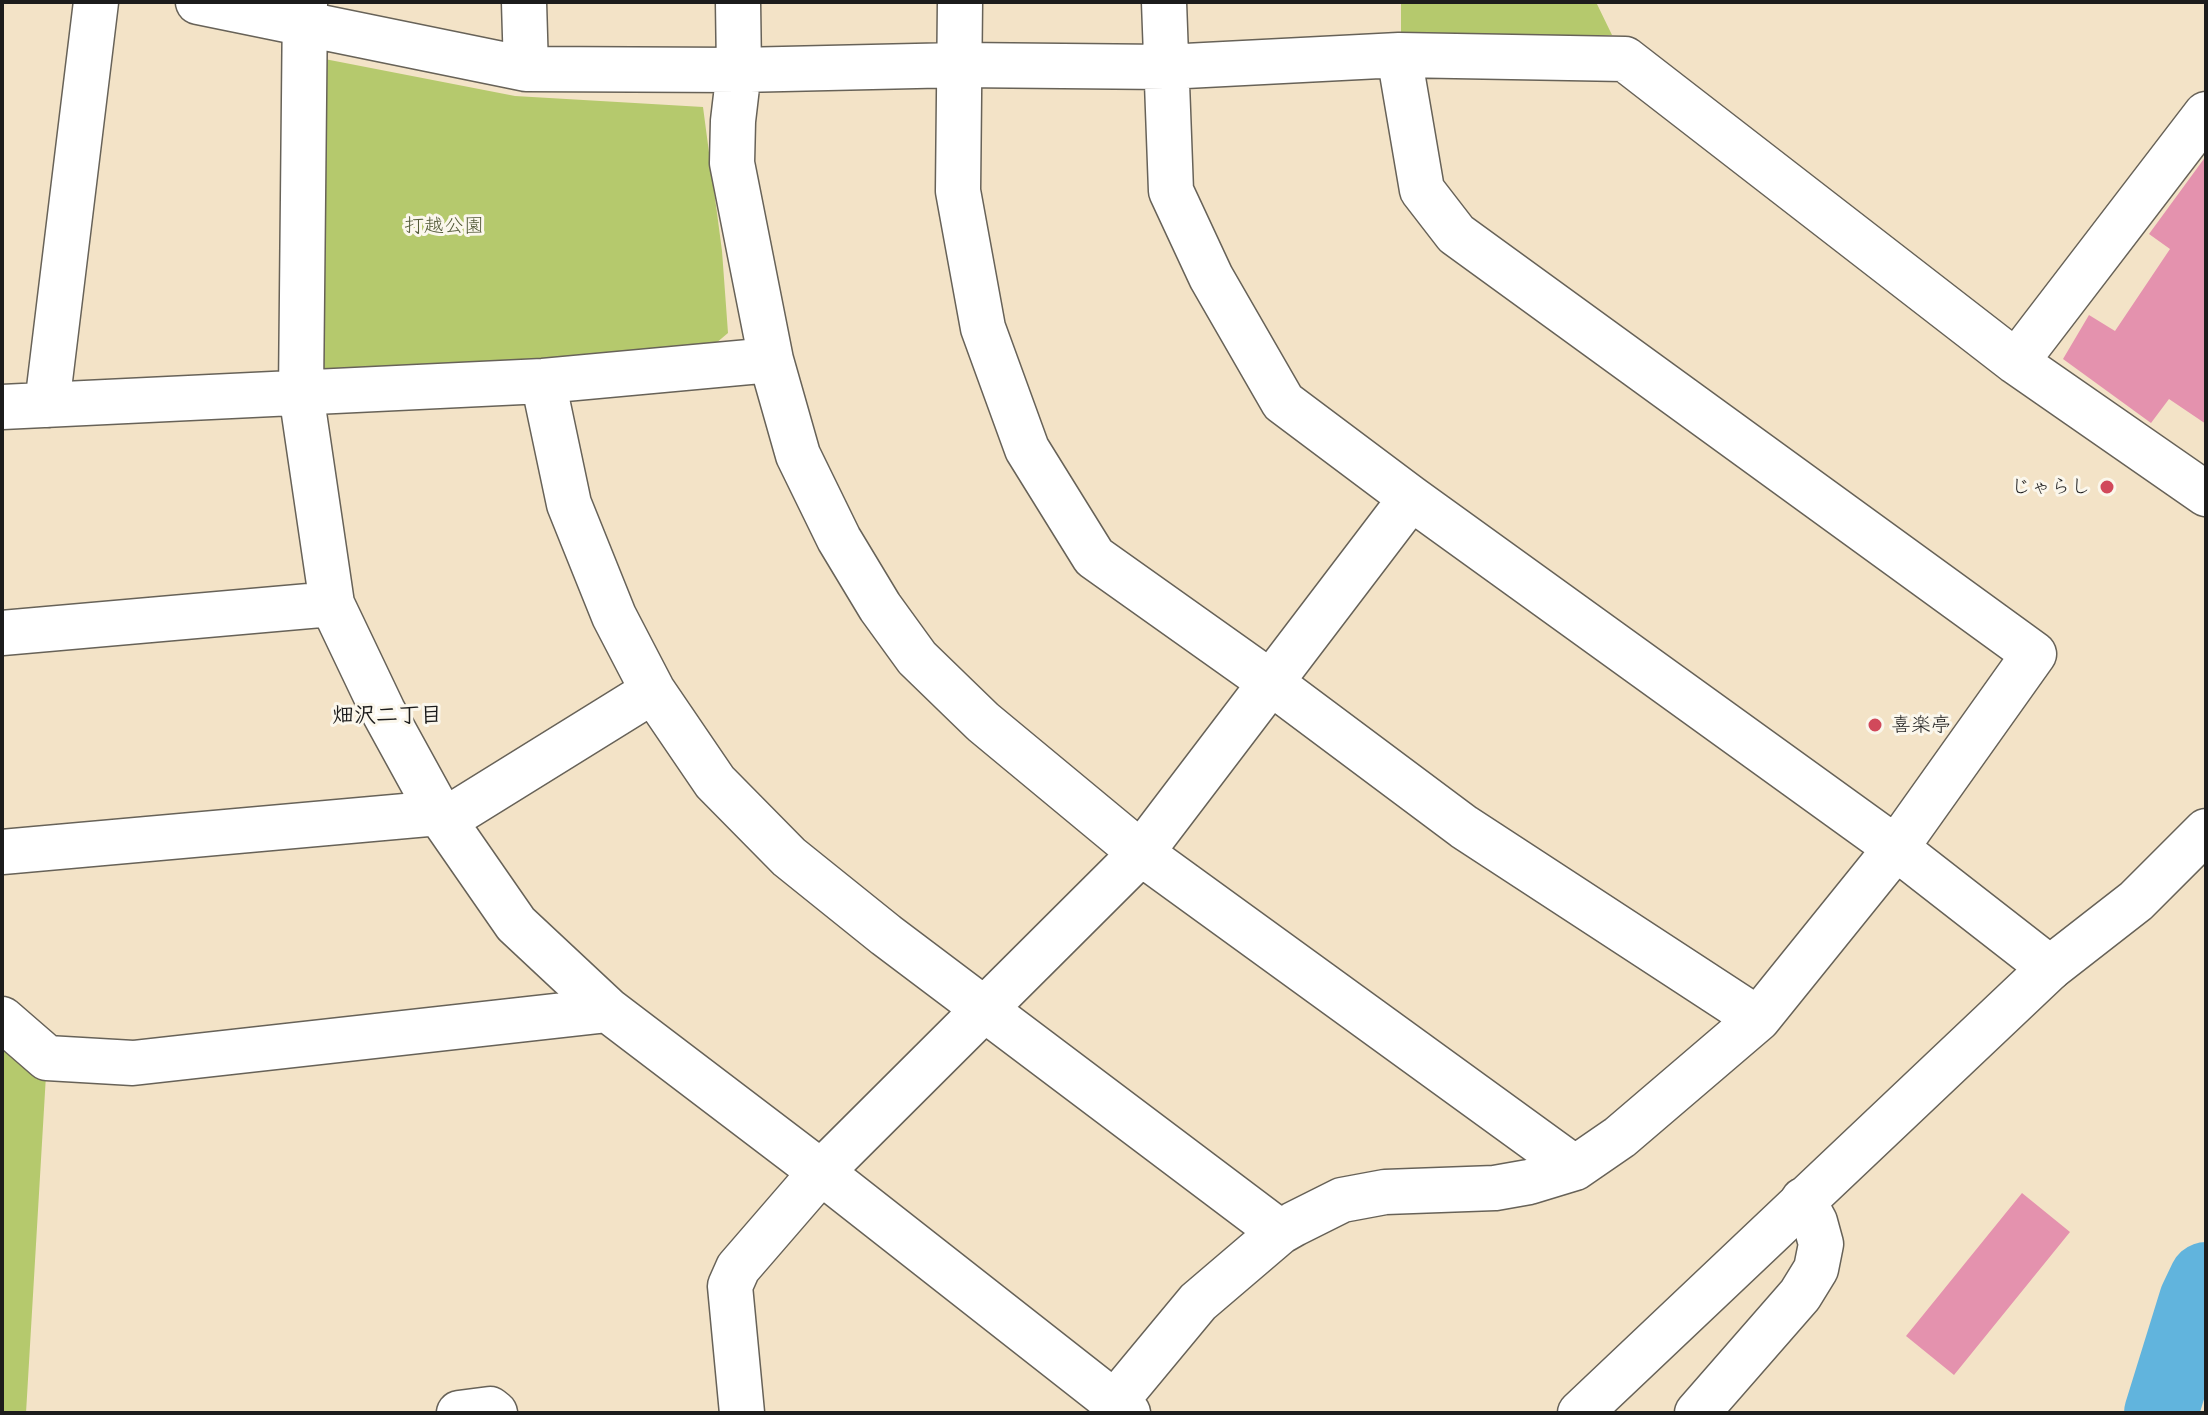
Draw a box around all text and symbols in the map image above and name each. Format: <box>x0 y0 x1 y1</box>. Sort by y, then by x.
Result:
park label: 打越公園 <box>404 214 484 238</box>
place label: じゃらし <box>2011 475 2091 499</box>
marker: じゃらし <box>2098 478 2116 496</box>
district label: 畑沢二丁目 <box>332 703 442 729</box>
place label: 喜楽亭 <box>1891 713 1951 737</box>
marker: 喜楽亭 <box>1866 716 1884 734</box>

